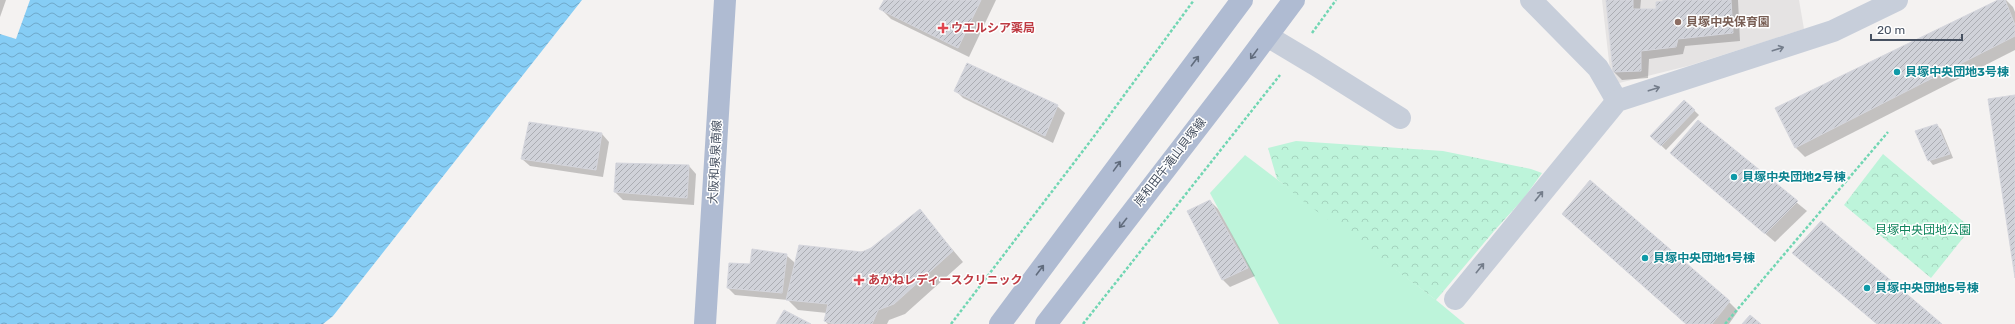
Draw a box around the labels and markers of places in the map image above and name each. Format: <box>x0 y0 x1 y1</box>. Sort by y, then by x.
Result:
place label: 貝塚中央保育園 <box>1686 15 1770 29</box>
marker: 貝塚中央保育園 <box>1673 17 1683 27</box>
place label: ウエルシア薬局 <box>951 21 1035 35</box>
marker: ウエルシア薬局 <box>938 23 948 33</box>
place label: 貝塚中央団地3号棟 <box>1905 65 2009 79</box>
marker: 貝塚中央団地3号棟 <box>1892 67 1902 77</box>
place label: 貝塚中央団地2号棟 <box>1742 170 1846 184</box>
marker: 貝塚中央団地2号棟 <box>1729 172 1739 182</box>
place label: 貝塚中央団地1号棟 <box>1653 251 1755 265</box>
marker: 貝塚中央団地1号棟 <box>1640 253 1650 263</box>
place label: あかねレディースクリニック <box>868 273 1023 287</box>
marker: あかねレディースクリニック <box>853 274 865 286</box>
place label: 貝塚中央団地5号棟 <box>1875 281 1979 295</box>
marker: 貝塚中央団地5号棟 <box>1862 283 1872 293</box>

